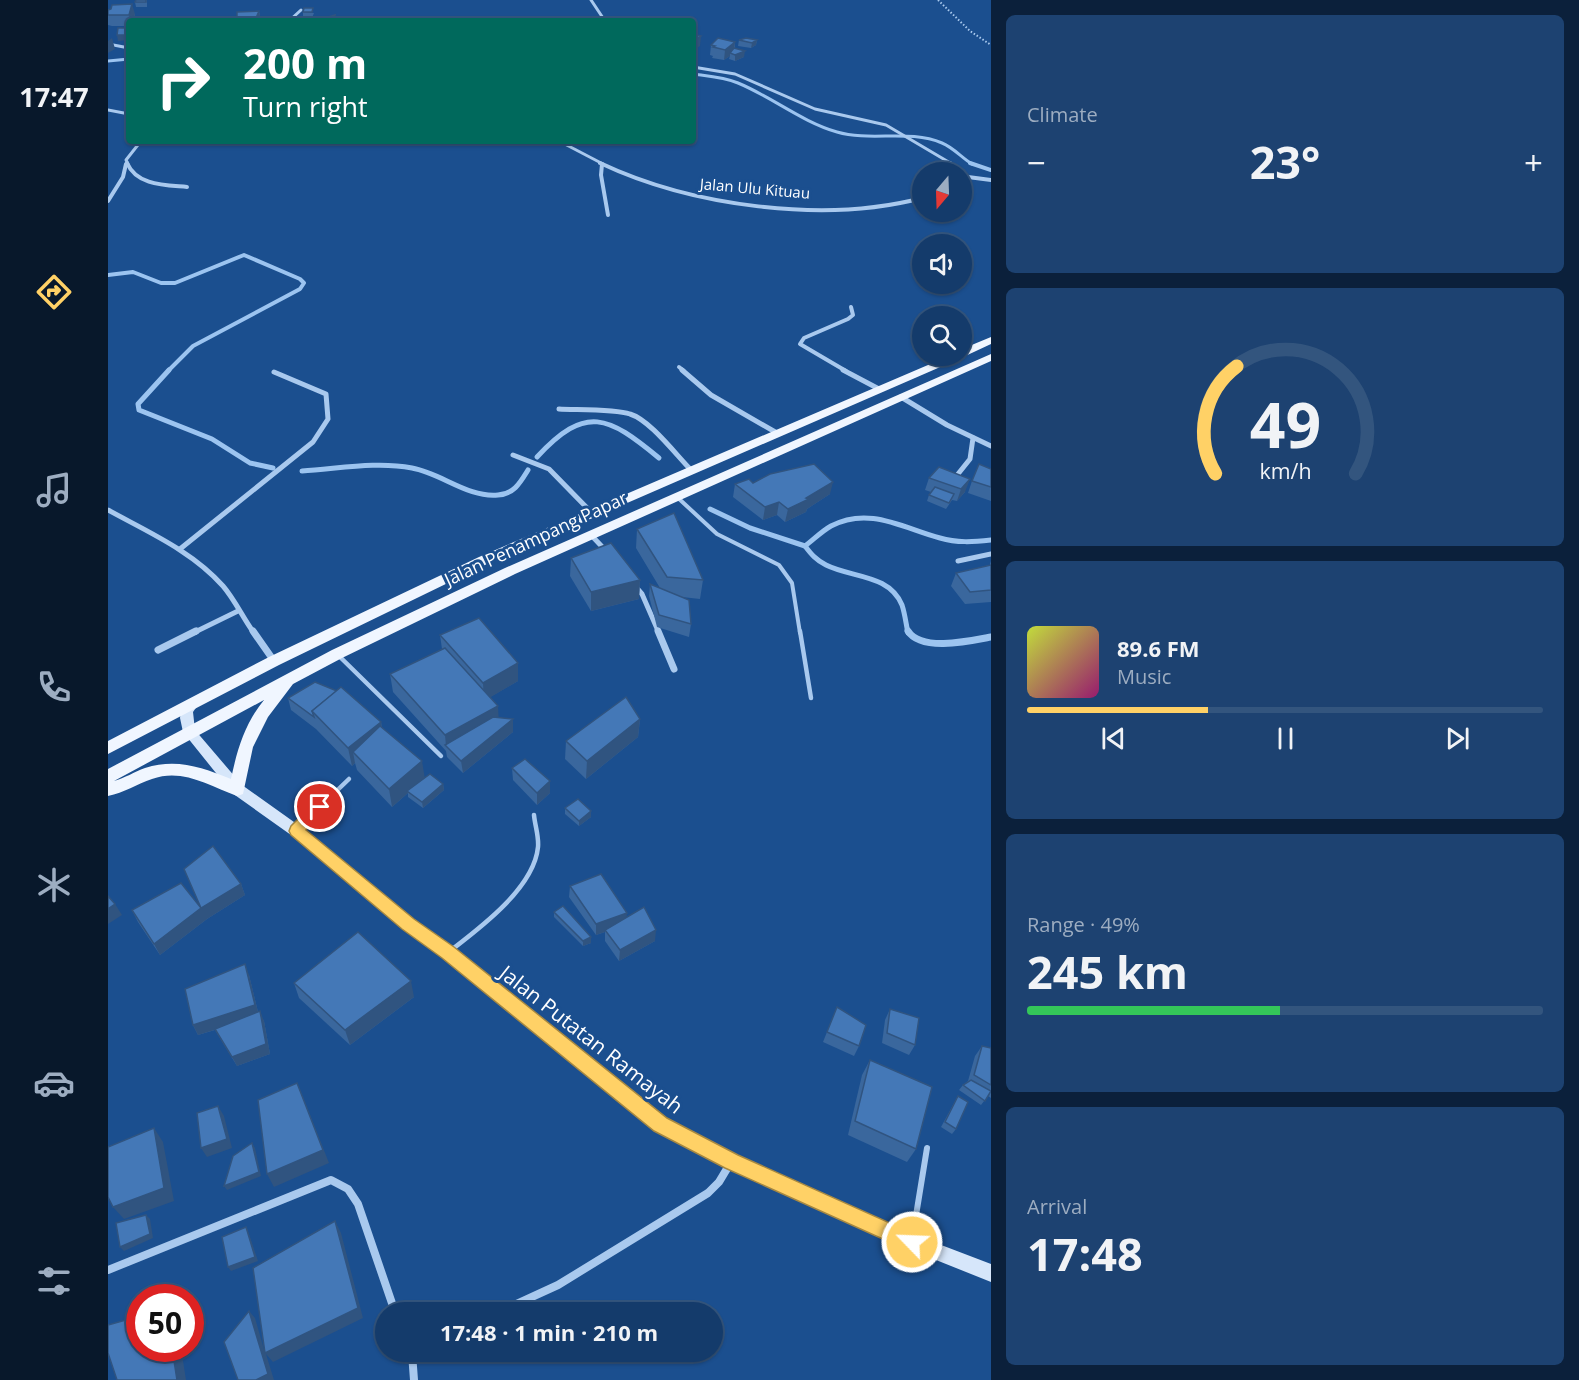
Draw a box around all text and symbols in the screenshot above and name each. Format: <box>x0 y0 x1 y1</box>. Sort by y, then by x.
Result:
text: 200 m <box>243 34 367 91</box>
icon: right <box>144 42 222 120</box>
text: 17:47 <box>19 78 89 115</box>
text: Turn right <box>243 88 368 125</box>
text: Climate <box>1027 101 1098 128</box>
text: 23° <box>1250 131 1320 192</box>
text: − <box>1027 140 1046 185</box>
text: + <box>1524 140 1543 185</box>
north arrow <box>912 162 972 222</box>
map controls <box>912 162 972 366</box>
street label: Jalan Ulu Kituau <box>697 173 811 203</box>
button: sound <box>912 234 972 294</box>
icon: directions <box>33 271 75 313</box>
button: search <box>912 306 972 366</box>
text: 49 <box>1249 381 1321 466</box>
text: km/h <box>1259 456 1311 485</box>
icon: music <box>33 469 75 511</box>
street label: Jalan Penampang Papar <box>438 485 632 592</box>
text: 89.6 FM <box>1117 633 1200 663</box>
text: Music <box>1117 663 1171 690</box>
icon: phone <box>33 666 75 708</box>
icon: previous <box>1097 722 1130 755</box>
icon: pause <box>1269 722 1302 755</box>
icon: next <box>1441 722 1474 755</box>
pin <box>294 781 345 832</box>
icon: arrive <box>303 790 336 823</box>
icon: climate <box>33 864 75 906</box>
text: Range · 49% <box>1027 911 1140 938</box>
text: 245 km <box>1027 941 1188 1002</box>
street label: Jalan Putatan Ramayah <box>493 958 689 1120</box>
icon: car <box>33 1062 75 1104</box>
text: Arrival <box>1027 1193 1087 1220</box>
position arrow <box>880 1210 944 1274</box>
text: 17:48 <box>1027 1223 1143 1284</box>
icon: filters <box>33 1260 75 1302</box>
speed limit sign: 50 <box>126 1284 204 1362</box>
text: 17:48 · 1 min · 210 m <box>440 1317 658 1347</box>

